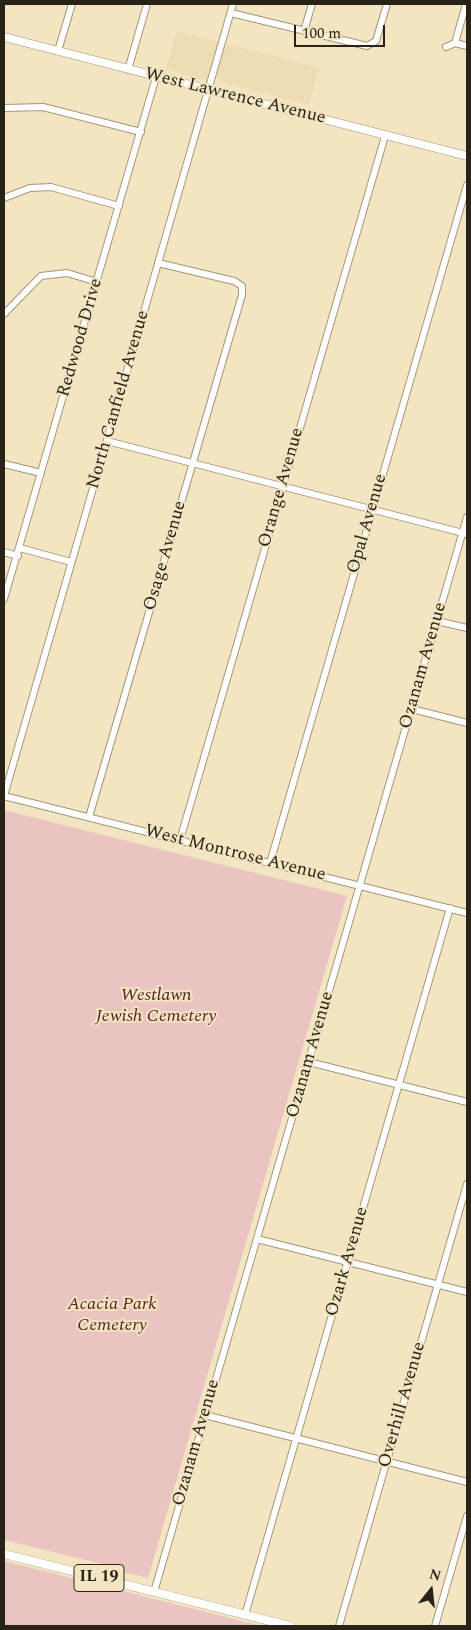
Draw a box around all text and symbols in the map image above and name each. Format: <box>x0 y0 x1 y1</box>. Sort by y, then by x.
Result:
scale bar <box>296 15 387 47</box>
text: 100 m <box>302 22 341 45</box>
street label: West Lawrence Avenue <box>142 64 328 130</box>
street label: Redwood Drive <box>54 276 108 400</box>
street label: North Canfield Avenue <box>83 308 155 492</box>
street label: Orange Avenue <box>255 426 309 550</box>
street label: Opal Avenue <box>343 472 393 576</box>
street label: Osage Avenue <box>140 499 192 613</box>
street label: Ozanam Avenue <box>396 600 452 732</box>
street label: West Montrose Avenue <box>142 821 328 887</box>
park label: Westlawn Jewish Cemetery <box>96 985 216 1028</box>
street label: Ozanam Avenue <box>283 989 339 1121</box>
street label: Ozark Avenue <box>322 1205 374 1319</box>
park label: Acacia Park Cemetery <box>67 1294 157 1336</box>
street label: Overhill Avenue <box>375 1340 431 1470</box>
street label: Ozanam Avenue <box>169 1377 225 1509</box>
text: N <box>427 1563 444 1587</box>
road number: IL 19 <box>74 1565 124 1592</box>
north arrow <box>406 1565 456 1615</box>

